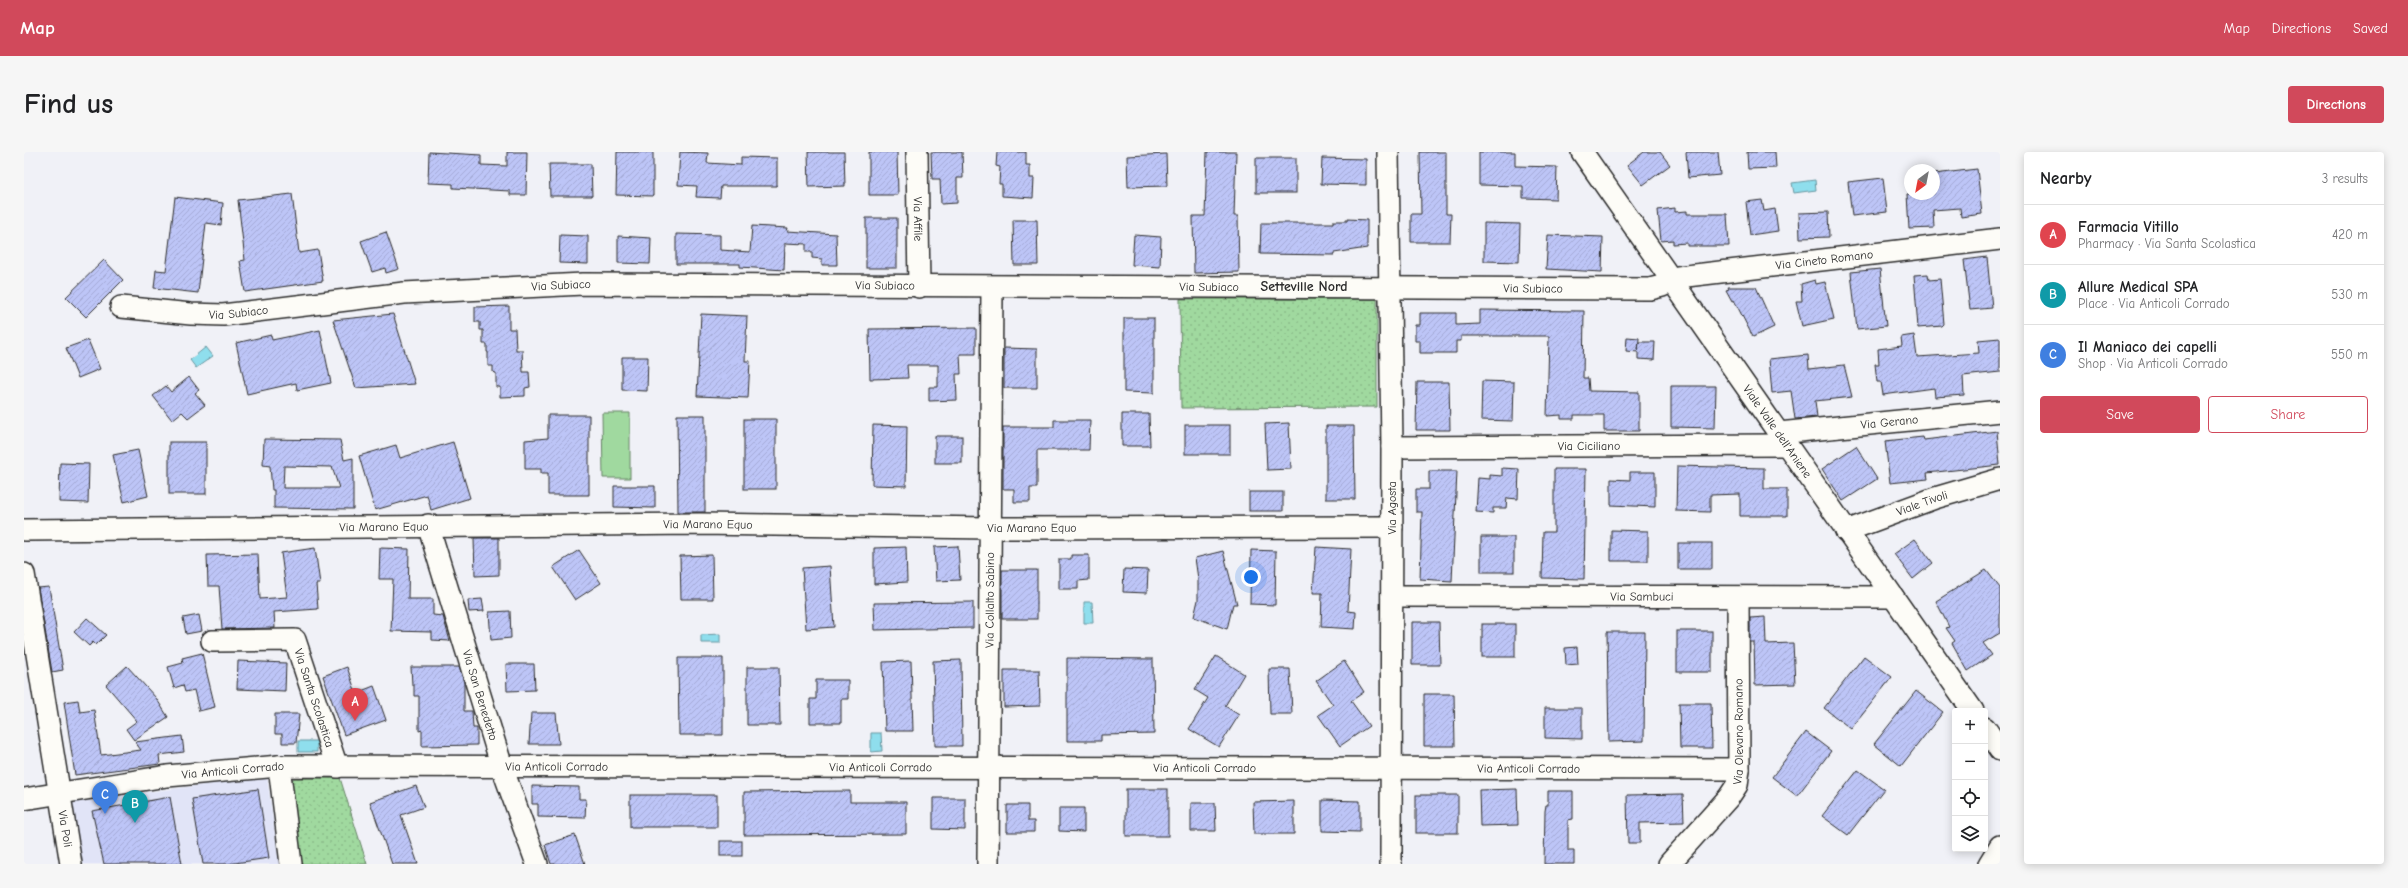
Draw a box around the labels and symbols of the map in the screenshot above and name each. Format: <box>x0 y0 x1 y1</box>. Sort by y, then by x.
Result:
north arrow <box>1904 164 1940 200</box>
street label: Via Affile <box>911 197 925 241</box>
street label: Via Cineto Romano <box>1775 247 1874 272</box>
street label: Via Subiaco <box>531 277 591 294</box>
street label: Via Subiaco <box>855 278 915 293</box>
district label: Setteville Nord <box>1261 278 1347 295</box>
street label: Via Subiaco <box>1179 280 1239 294</box>
street label: Via Subiaco <box>1503 281 1563 296</box>
street label: Via Subiaco <box>209 303 269 322</box>
street label: Viale Valle dell'Aniene <box>1740 382 1815 481</box>
street label: Via Gerano <box>1860 412 1919 432</box>
street label: Via Ciciliano <box>1558 439 1620 453</box>
street label: Via Agosta <box>1385 481 1399 535</box>
street label: Viale Tivoli <box>1894 488 1949 519</box>
street label: Via Marano Equo <box>663 517 753 532</box>
street label: Via Marano Equo <box>339 519 429 534</box>
street label: Via Marano Equo <box>987 521 1077 535</box>
street label: Via Collalto Sabino <box>982 552 997 648</box>
your location <box>1241 567 1261 587</box>
street label: Via Sambuci <box>1610 589 1674 604</box>
street label: Via Santa Scolastica <box>291 647 337 749</box>
street label: Via San Benedetto <box>460 648 501 742</box>
street label: Via Olevano Romano <box>1730 678 1746 785</box>
pin: A <box>342 688 368 721</box>
street label: Via Anticoli Corrado <box>181 759 284 782</box>
street label: Via Anticoli Corrado <box>505 759 608 774</box>
street label: Via Anticoli Corrado <box>829 760 932 774</box>
street label: Via Anticoli Corrado <box>1153 761 1256 775</box>
street label: Via Anticoli Corrado <box>1477 761 1580 776</box>
pin: C <box>92 781 118 814</box>
pin: B <box>122 790 148 823</box>
street label: Via Poli <box>55 809 75 848</box>

